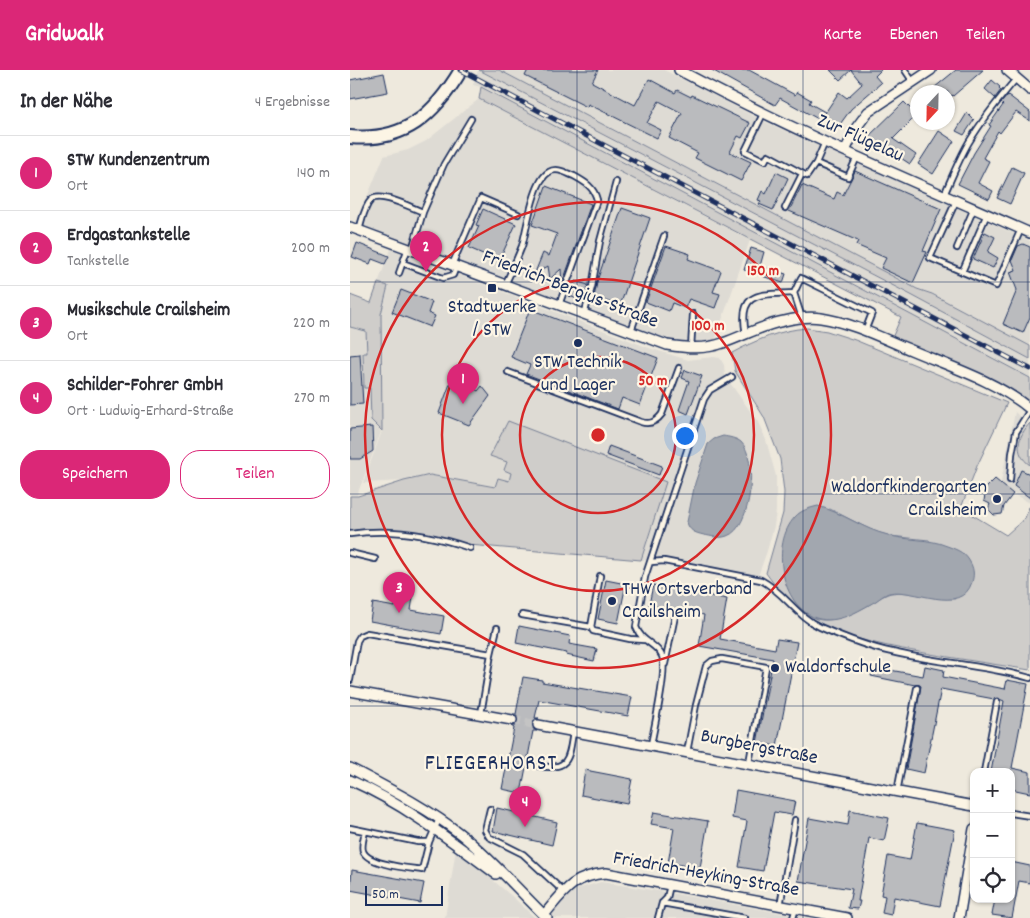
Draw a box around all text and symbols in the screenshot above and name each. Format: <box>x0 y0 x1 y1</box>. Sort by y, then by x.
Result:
text: Gridwalk <box>25 18 104 52</box>
text: Karte <box>824 23 862 48</box>
text: Ebenen <box>890 23 938 48</box>
text: Teilen <box>966 23 1005 48</box>
north arrow <box>910 85 955 130</box>
text: In der Nähe <box>20 88 112 118</box>
text: 4 Ergebnisse <box>255 91 330 114</box>
street label: Zur Flügelau <box>812 107 908 171</box>
text: STW Kundenzentrum <box>67 148 210 175</box>
text: 1 <box>34 162 38 185</box>
text: 140 m <box>296 162 330 185</box>
text: Ort <box>67 175 88 198</box>
text: Erdgastankstelle <box>67 223 190 250</box>
pin: 2 <box>410 231 442 272</box>
text: 2 <box>33 237 40 260</box>
text: 200 m <box>291 237 330 260</box>
street label: Friedrich-Bergius-Straße <box>478 243 662 337</box>
text: Tankstelle <box>67 250 129 273</box>
text: 150 m <box>747 261 779 283</box>
marker: Stadtwerke / STW <box>486 282 498 294</box>
place label: Stadtwerke / STW <box>448 294 536 345</box>
text: Musikschule Crailsheim <box>67 298 230 325</box>
text: 3 <box>32 312 40 335</box>
text: 220 m <box>293 312 330 335</box>
text: 100 m <box>691 316 725 338</box>
text: Ort <box>67 325 88 348</box>
marker: STW Technik und Lager <box>572 337 584 349</box>
place label: STW Technik und Lager <box>534 349 622 400</box>
pin: 1 <box>447 363 479 404</box>
text: 50 m <box>639 371 667 393</box>
text: Schilder-Fohrer GmbH <box>67 373 224 400</box>
text: 4 <box>33 387 39 410</box>
text: 270 m <box>294 387 330 410</box>
text: Ort · Ludwig-Erhard-Straße <box>67 400 234 423</box>
your location <box>672 423 698 449</box>
centre of rings <box>589 426 607 444</box>
button: Speichern <box>20 450 170 499</box>
button: Teilen <box>180 450 330 499</box>
place label: Waldorfkindergarten Crailsheim <box>831 474 987 525</box>
marker: Waldorfkindergarten Crailsheim <box>991 493 1003 505</box>
pin: 3 <box>383 572 415 613</box>
place label: THW Ortsverband Crailsheim <box>622 576 752 627</box>
marker: THW Ortsverband Crailsheim <box>606 595 618 607</box>
place label: Waldorfschule <box>785 654 891 682</box>
marker: Waldorfschule <box>769 662 781 674</box>
street label: Burgbergstraße <box>698 723 820 773</box>
district label: FLIEGERHORST <box>425 749 557 780</box>
map controls <box>970 768 1015 903</box>
button: + <box>970 768 1015 813</box>
pin: 4 <box>509 786 541 827</box>
button: − <box>970 813 1015 858</box>
street label: Friedrich-Heyking-Straße <box>611 845 801 905</box>
button: locate <box>970 858 1015 903</box>
scale bar <box>365 883 442 906</box>
text: 50 m <box>372 885 399 905</box>

